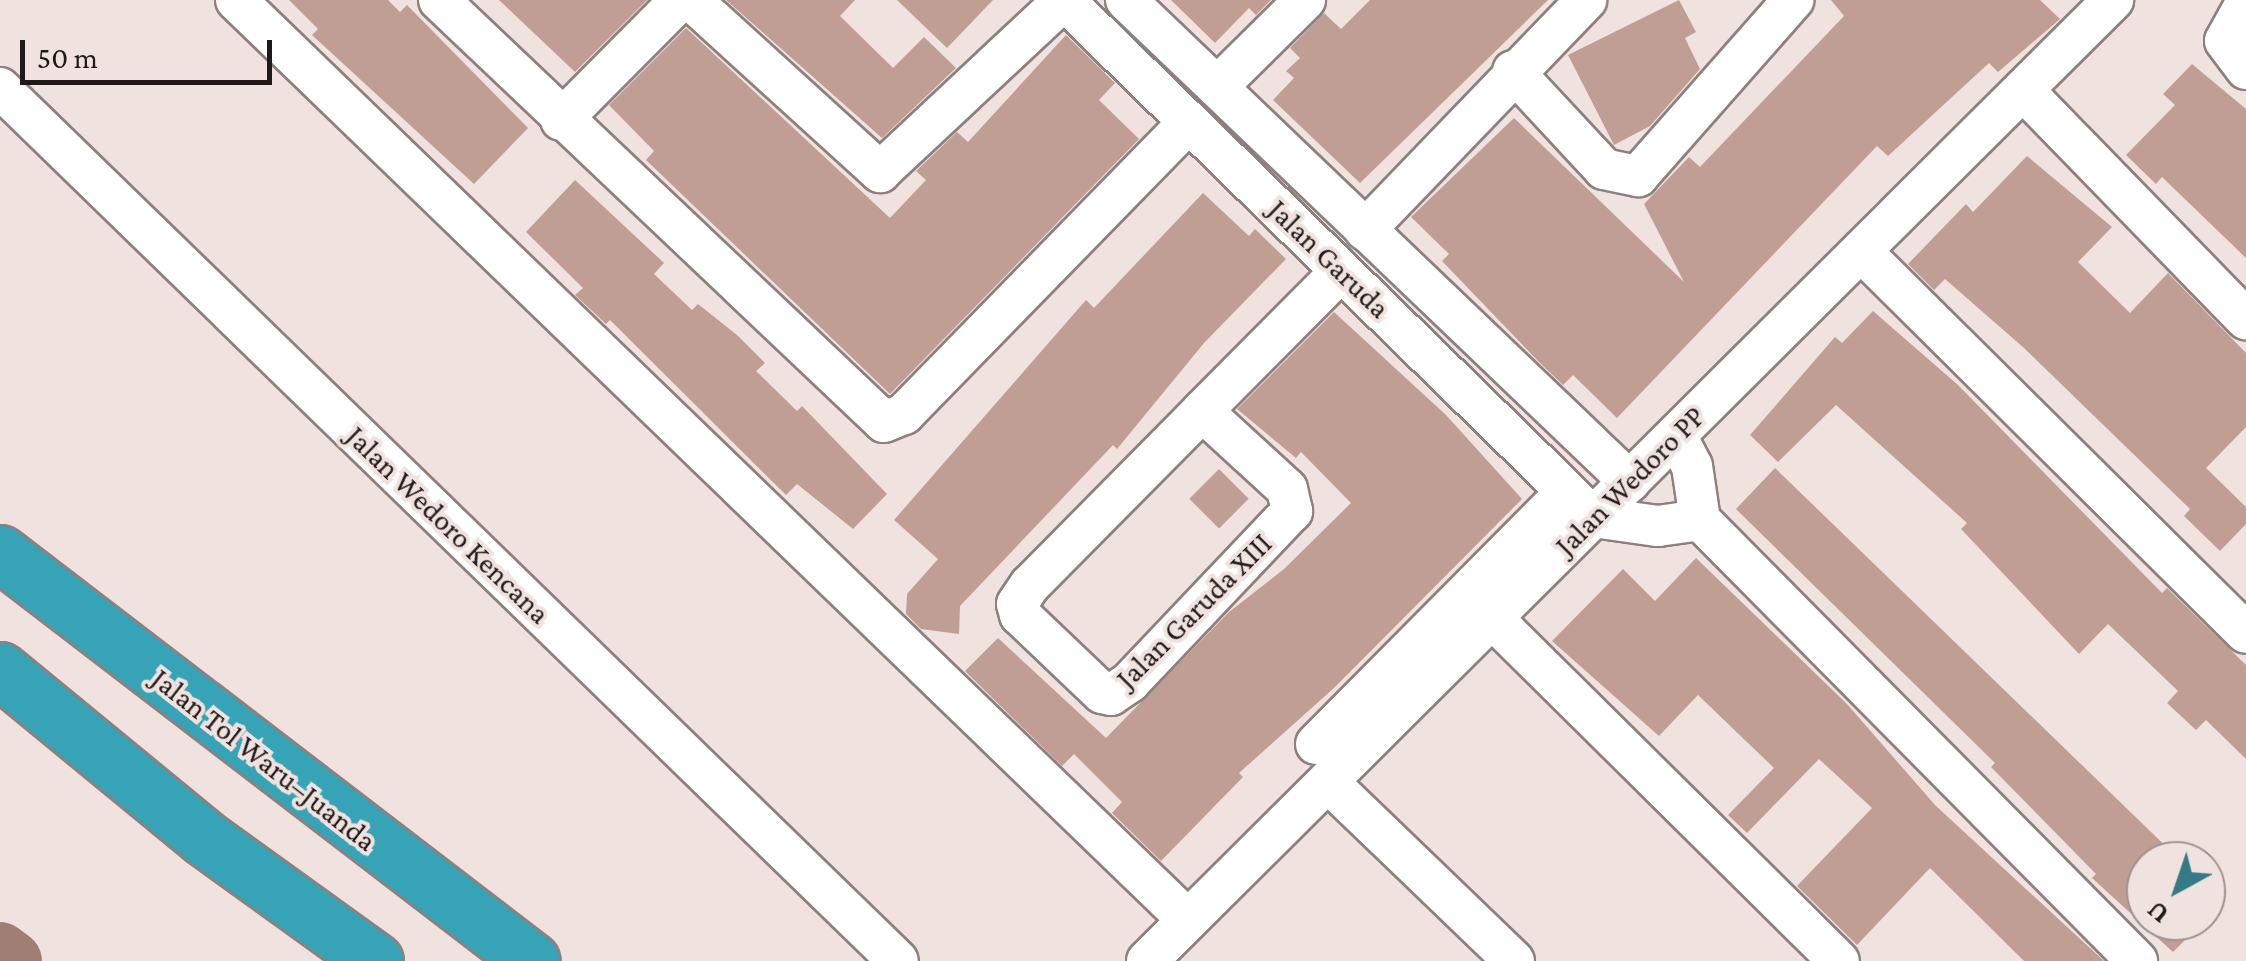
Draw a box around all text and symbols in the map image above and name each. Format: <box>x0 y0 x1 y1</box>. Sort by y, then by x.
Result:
scale bar <box>25 20 278 82</box>
text: 50 m <box>37 41 98 74</box>
street label: Jalan Garuda <box>1261 192 1397 326</box>
street label: Jalan Wedoro PP <box>1548 399 1712 563</box>
street label: Jalan Wedoro Kencana <box>339 418 557 632</box>
street label: Jalan Garuda XIII <box>1109 526 1279 696</box>
street label: Jalan Tol Waru–Juanda <box>144 661 384 859</box>
north arrow <box>2126 841 2226 941</box>
text: U <box>2140 895 2175 931</box>

